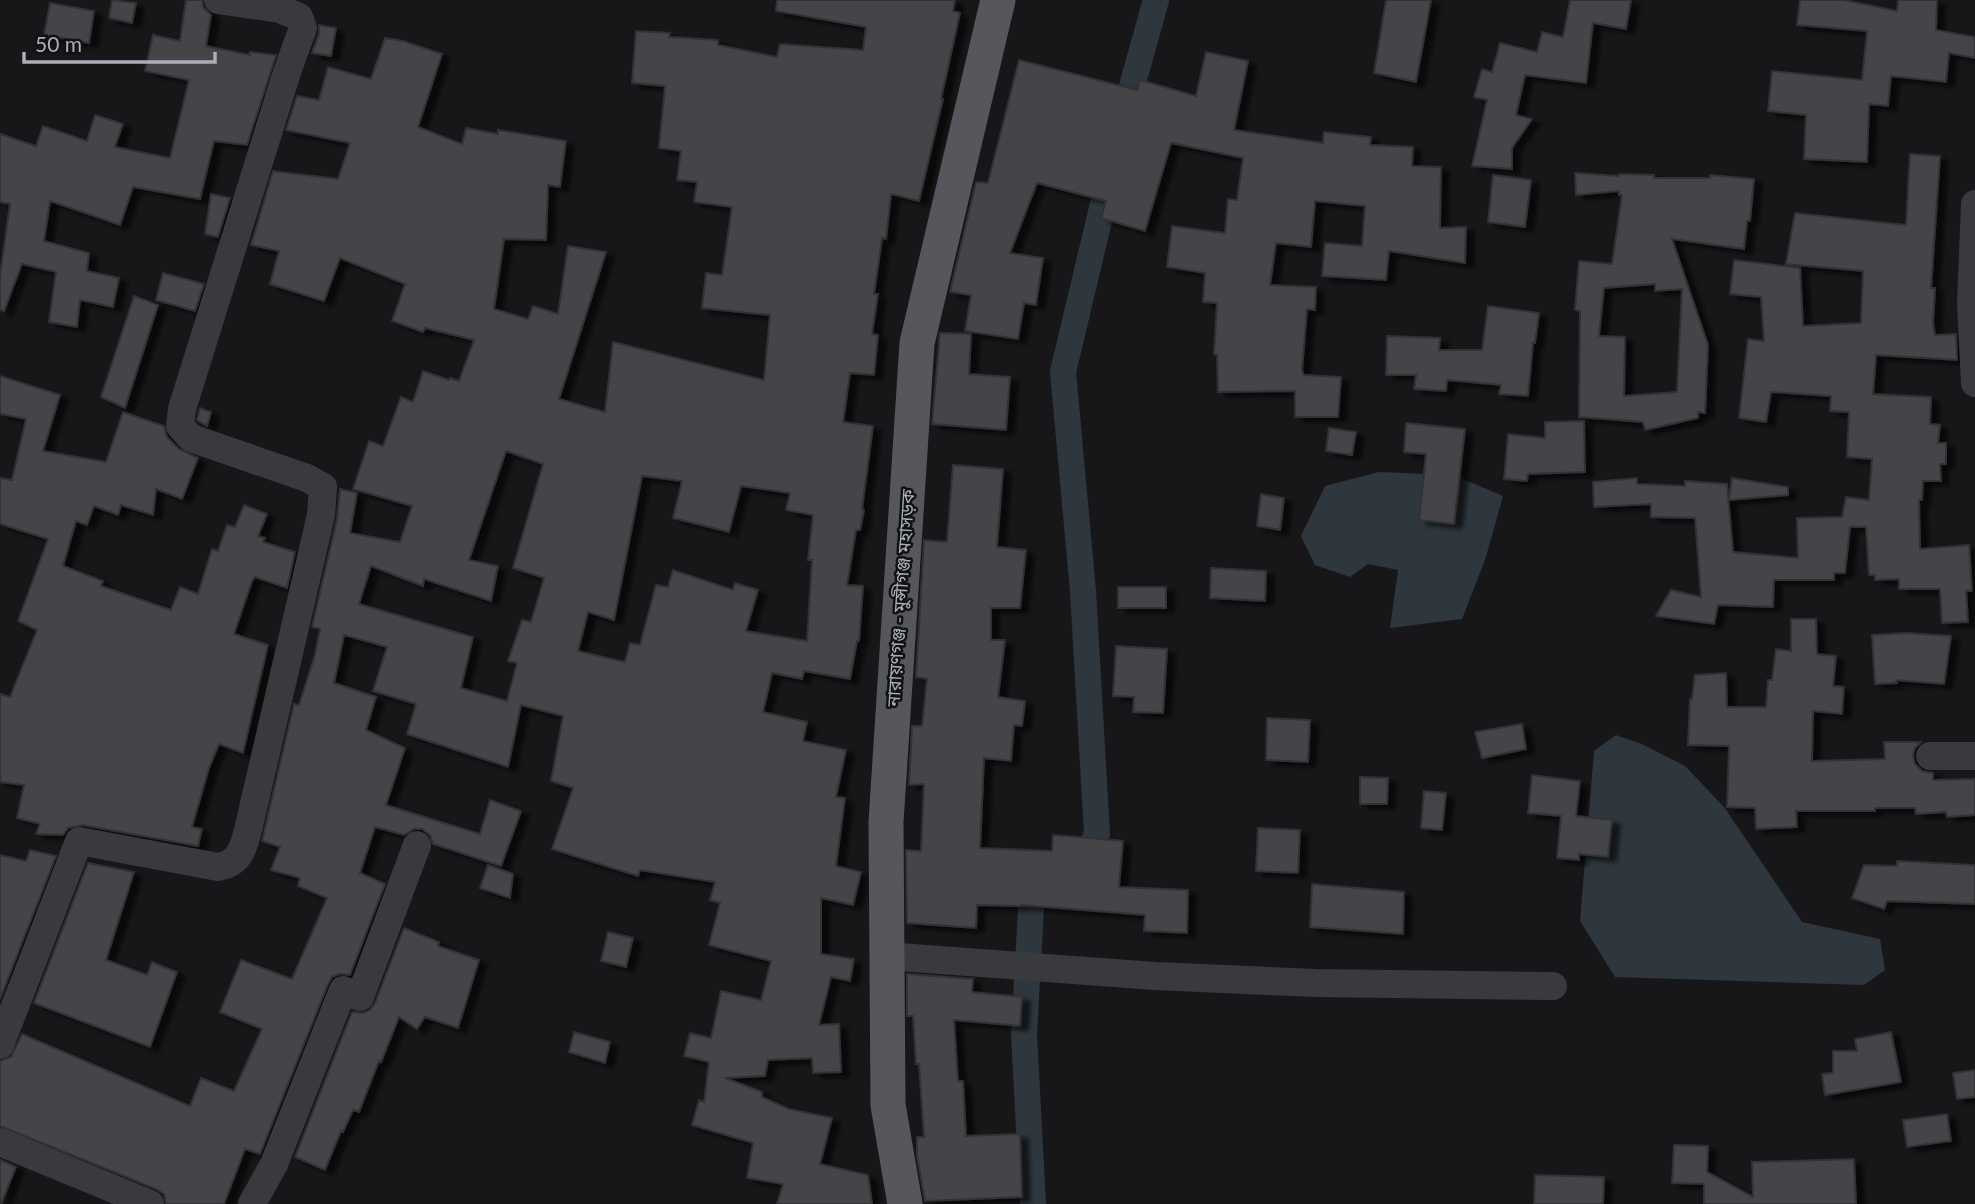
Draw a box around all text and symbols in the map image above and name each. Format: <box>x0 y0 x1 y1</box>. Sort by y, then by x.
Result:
scale bar <box>24 21 215 65</box>
text: 50 m <box>35 31 82 56</box>
street label: নারায়ণগঞ্জ - মুন্সীগঞ্জ মহাসড়ক <box>881 488 920 708</box>

